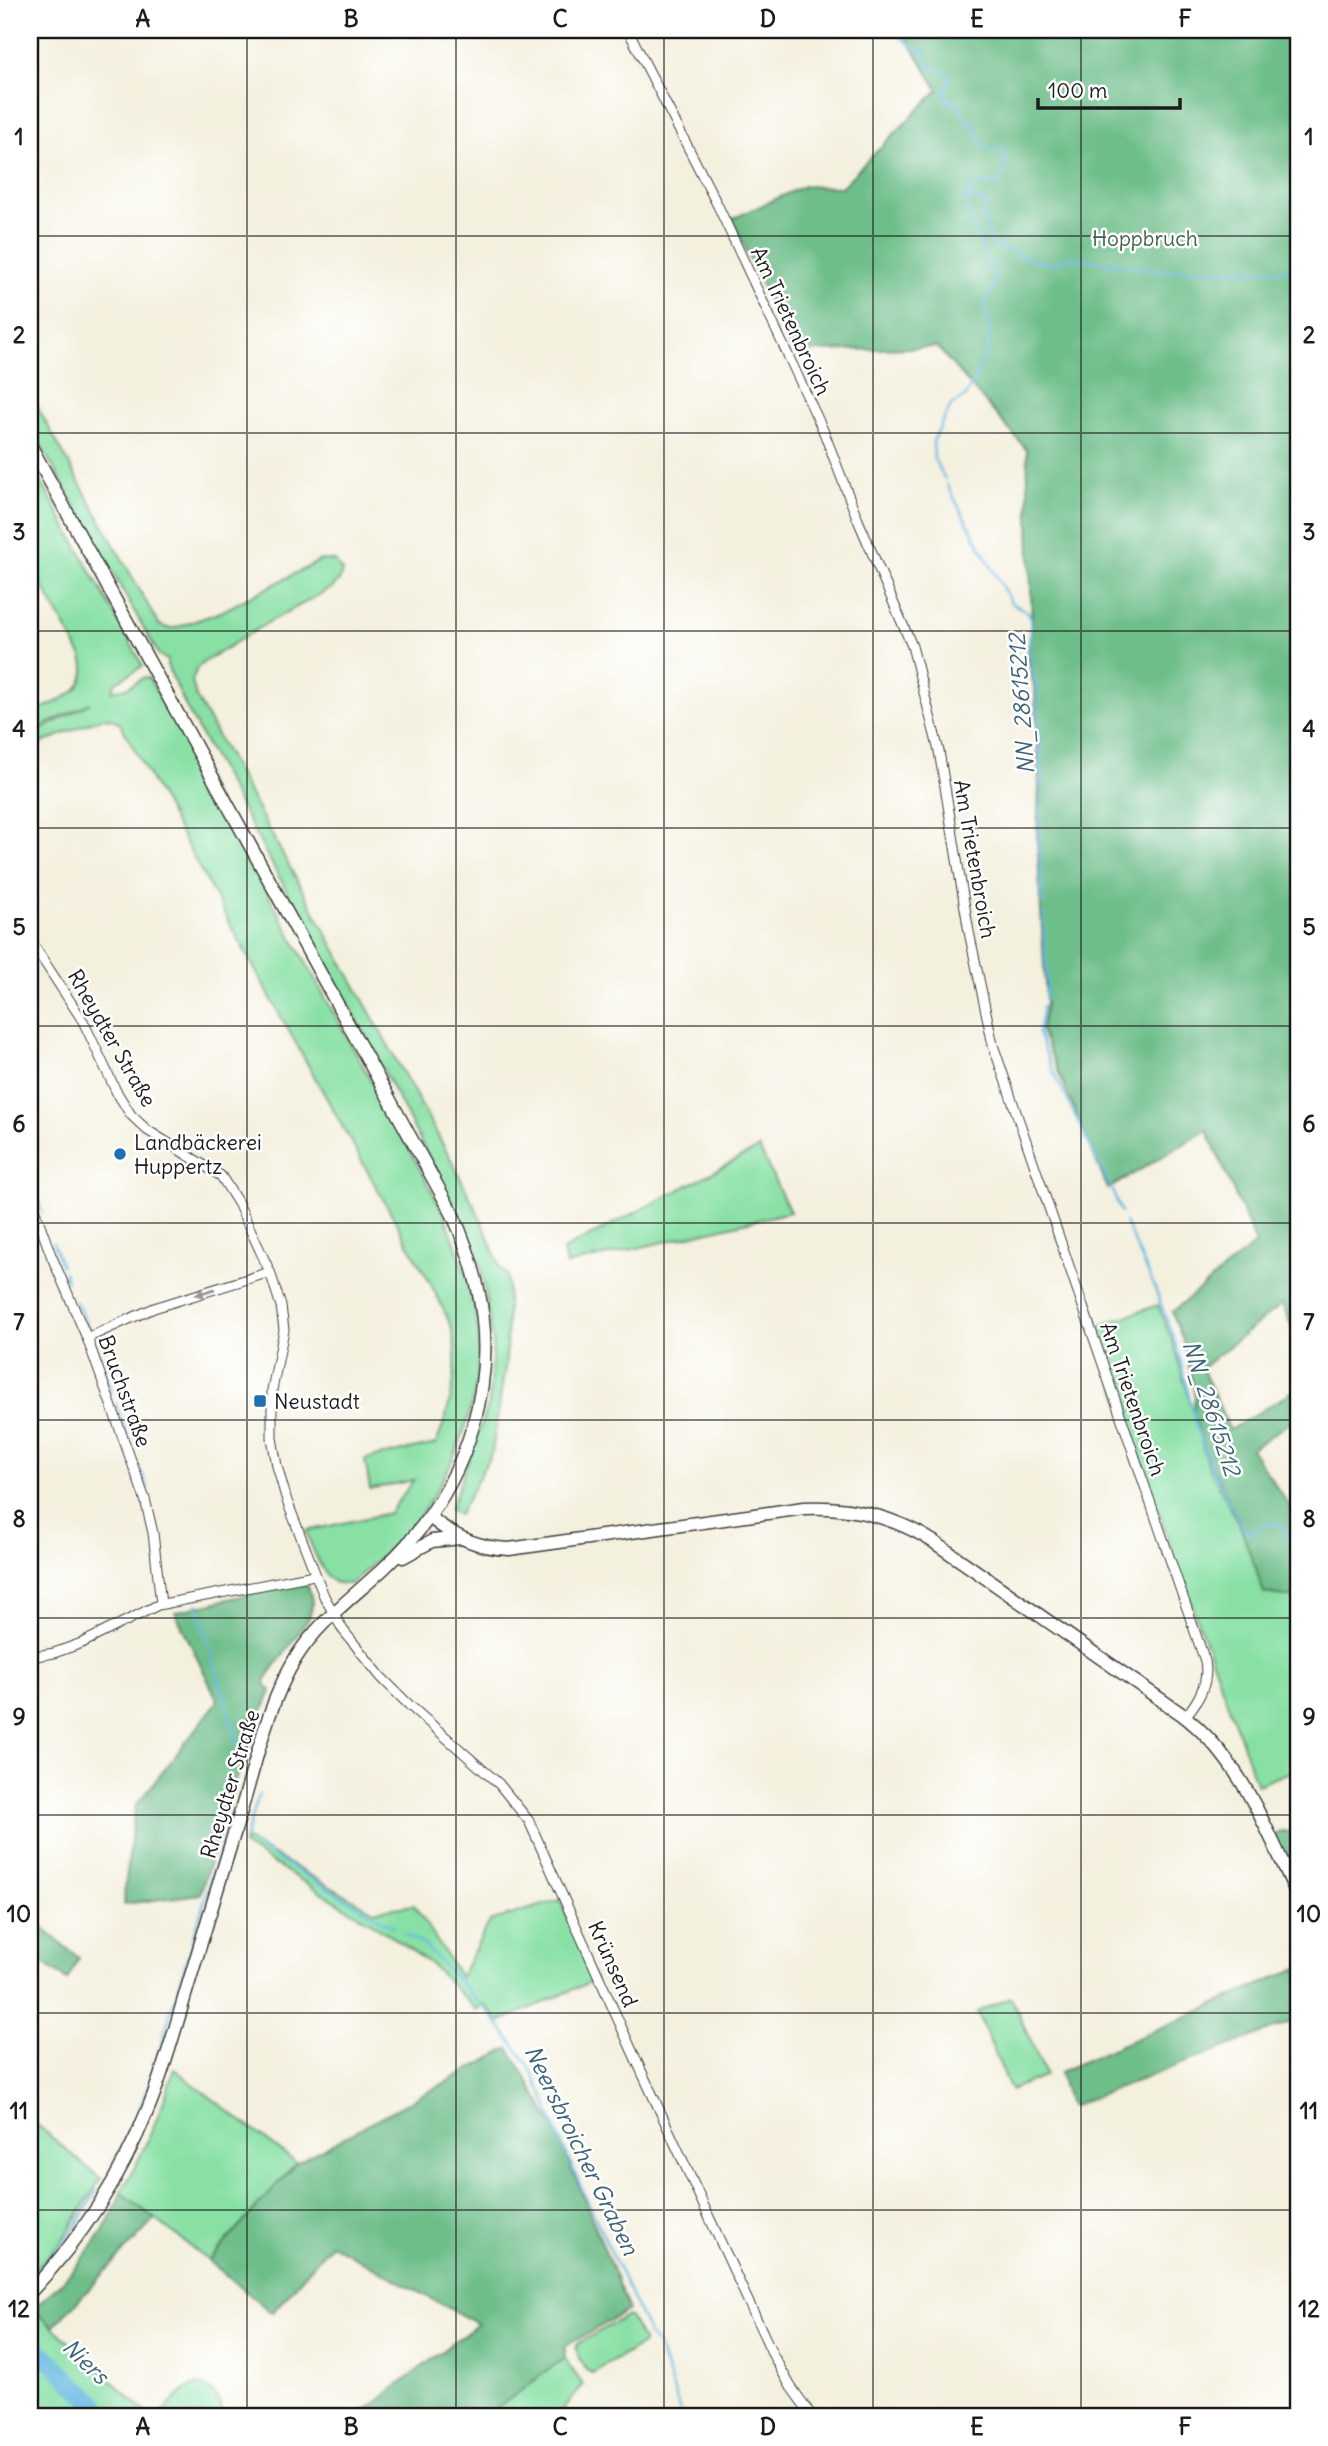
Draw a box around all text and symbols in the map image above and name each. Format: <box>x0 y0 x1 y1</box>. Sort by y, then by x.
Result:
text: A <box>136 4 151 33</box>
text: B <box>343 4 359 33</box>
text: C <box>552 4 568 33</box>
text: D <box>760 4 776 33</box>
text: E <box>970 4 984 33</box>
text: F <box>1178 4 1192 33</box>
scale bar <box>1038 66 1179 110</box>
text: 100 m <box>1048 77 1107 104</box>
text: 1 <box>14 122 24 151</box>
text: 1 <box>1304 122 1314 151</box>
park label: Hoppbruch <box>1092 225 1198 252</box>
street label: Am Trietenbroich <box>745 242 837 400</box>
text: 2 <box>13 320 26 349</box>
text: 2 <box>1303 320 1316 349</box>
text: 3 <box>12 517 26 546</box>
text: 3 <box>1302 517 1316 546</box>
water label: NN_28615212 <box>1001 630 1040 775</box>
text: 4 <box>12 714 26 743</box>
text: 4 <box>1302 714 1316 743</box>
street label: Am Trietenbroich <box>948 778 1002 940</box>
text: 5 <box>12 912 26 941</box>
text: 5 <box>1302 912 1316 941</box>
street label: Rheydter Straße <box>62 964 162 1112</box>
text: 6 <box>12 1109 26 1138</box>
text: 6 <box>1302 1109 1316 1138</box>
place label: Landbäckerei Huppertz <box>134 1129 262 1180</box>
marker: Landbäckerei Huppertz <box>112 1146 128 1162</box>
one-way arrow <box>194 1288 215 1298</box>
text: 7 <box>13 1307 25 1336</box>
text: 7 <box>1303 1307 1315 1336</box>
street label: Am Trietenbroich <box>1094 1319 1172 1479</box>
street label: Bruchstraße <box>92 1331 158 1451</box>
water label: NN_28615212 <box>1176 1337 1248 1482</box>
place label: Neustadt <box>274 1388 360 1415</box>
marker: Neustadt <box>252 1393 268 1409</box>
text: 8 <box>12 1504 26 1533</box>
text: 8 <box>1302 1504 1316 1533</box>
text: 9 <box>12 1702 26 1731</box>
text: 9 <box>1302 1702 1316 1731</box>
street label: Rheydter Straße <box>195 1706 265 1862</box>
text: 10 <box>7 1899 31 1928</box>
text: 10 <box>1297 1899 1321 1928</box>
street label: Krünsend <box>582 1917 644 2011</box>
water label: Neersbroicher Graben <box>519 2040 646 2260</box>
text: 11 <box>10 2096 28 2125</box>
text: 11 <box>1300 2096 1318 2125</box>
text: 12 <box>8 2294 30 2323</box>
text: 12 <box>1298 2294 1320 2323</box>
water label: Niers <box>57 2332 116 2391</box>
text: A <box>136 2412 151 2441</box>
text: B <box>343 2412 359 2441</box>
text: C <box>552 2412 568 2441</box>
text: D <box>760 2412 776 2441</box>
text: E <box>970 2412 984 2441</box>
text: F <box>1178 2412 1192 2441</box>

